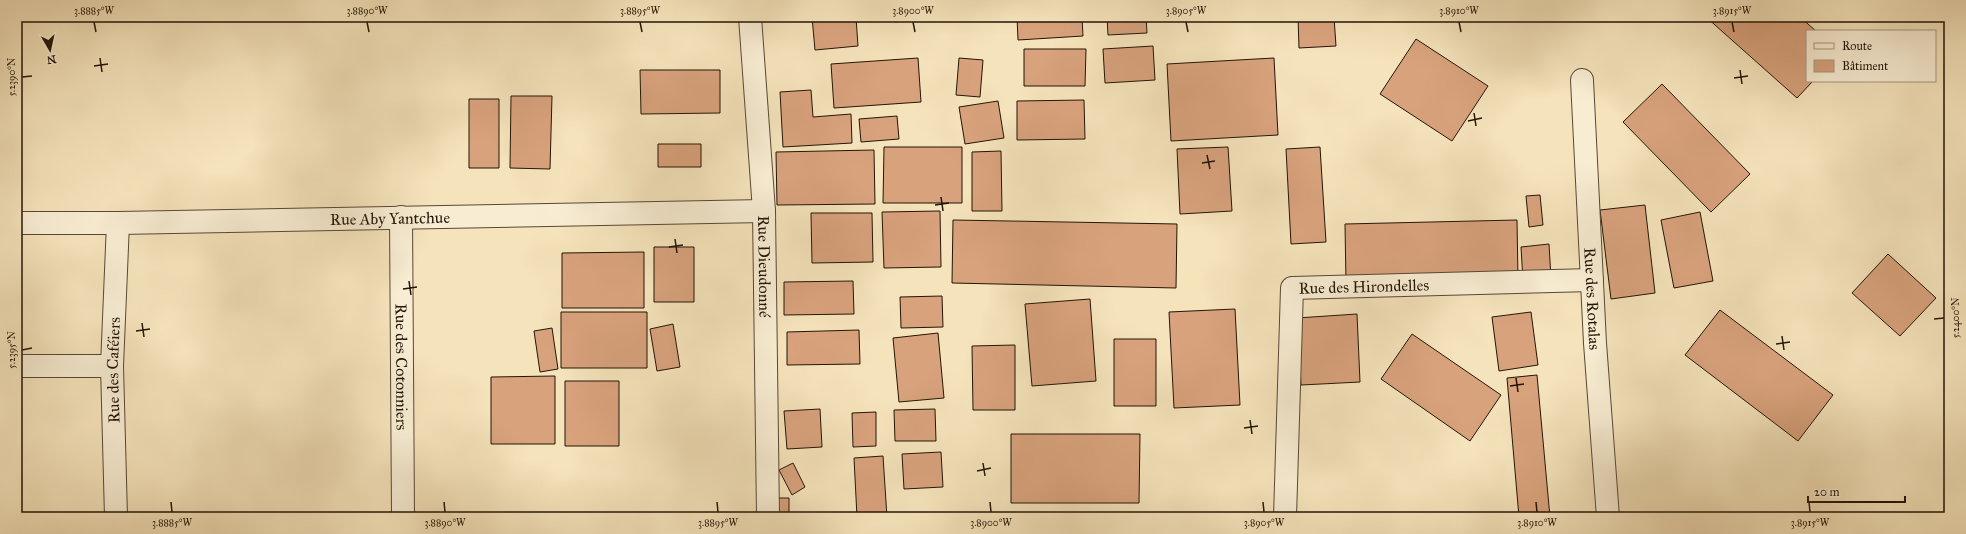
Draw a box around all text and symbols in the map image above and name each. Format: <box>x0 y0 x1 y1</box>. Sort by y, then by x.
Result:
text: 3.8885°W <box>74 5 114 17</box>
text: 3.8890°W <box>346 5 388 17</box>
text: 3.8895°W <box>620 5 660 17</box>
text: 3.8900°W <box>892 5 934 17</box>
text: 3.8905°W <box>1166 5 1207 17</box>
text: 3.8910°W <box>1439 5 1479 17</box>
text: 3.8915°W <box>1713 5 1752 17</box>
north arrow <box>30 30 70 70</box>
legend <box>1806 30 1936 82</box>
text: Route <box>1842 39 1872 53</box>
text: N <box>45 52 57 67</box>
text: 5.2390°N <box>6 57 18 96</box>
text: Bâtiment <box>1842 59 1889 73</box>
street label: Rue Aby Yantchue <box>330 207 450 229</box>
street label: Rue Dieudonné <box>755 215 775 318</box>
street label: Rue des Rotalas <box>1581 247 1605 351</box>
street label: Rue des Hirondelles <box>1298 275 1430 297</box>
text: 5.2400°N <box>1950 297 1962 338</box>
street label: Rue des Cotonniers <box>392 303 412 431</box>
street label: Rue des Caféiers <box>102 316 124 423</box>
text: 5.2395°N <box>6 331 18 369</box>
scale bar <box>1808 478 1905 504</box>
text: 20 m <box>1814 485 1840 499</box>
text: 3.8885°W <box>152 517 192 529</box>
text: 3.8890°W <box>424 517 466 529</box>
text: 3.8895°W <box>698 517 738 529</box>
text: 3.8900°W <box>970 517 1012 529</box>
text: 3.8905°W <box>1244 517 1285 529</box>
text: 3.8910°W <box>1517 517 1557 529</box>
text: 3.8915°W <box>1791 517 1830 529</box>

